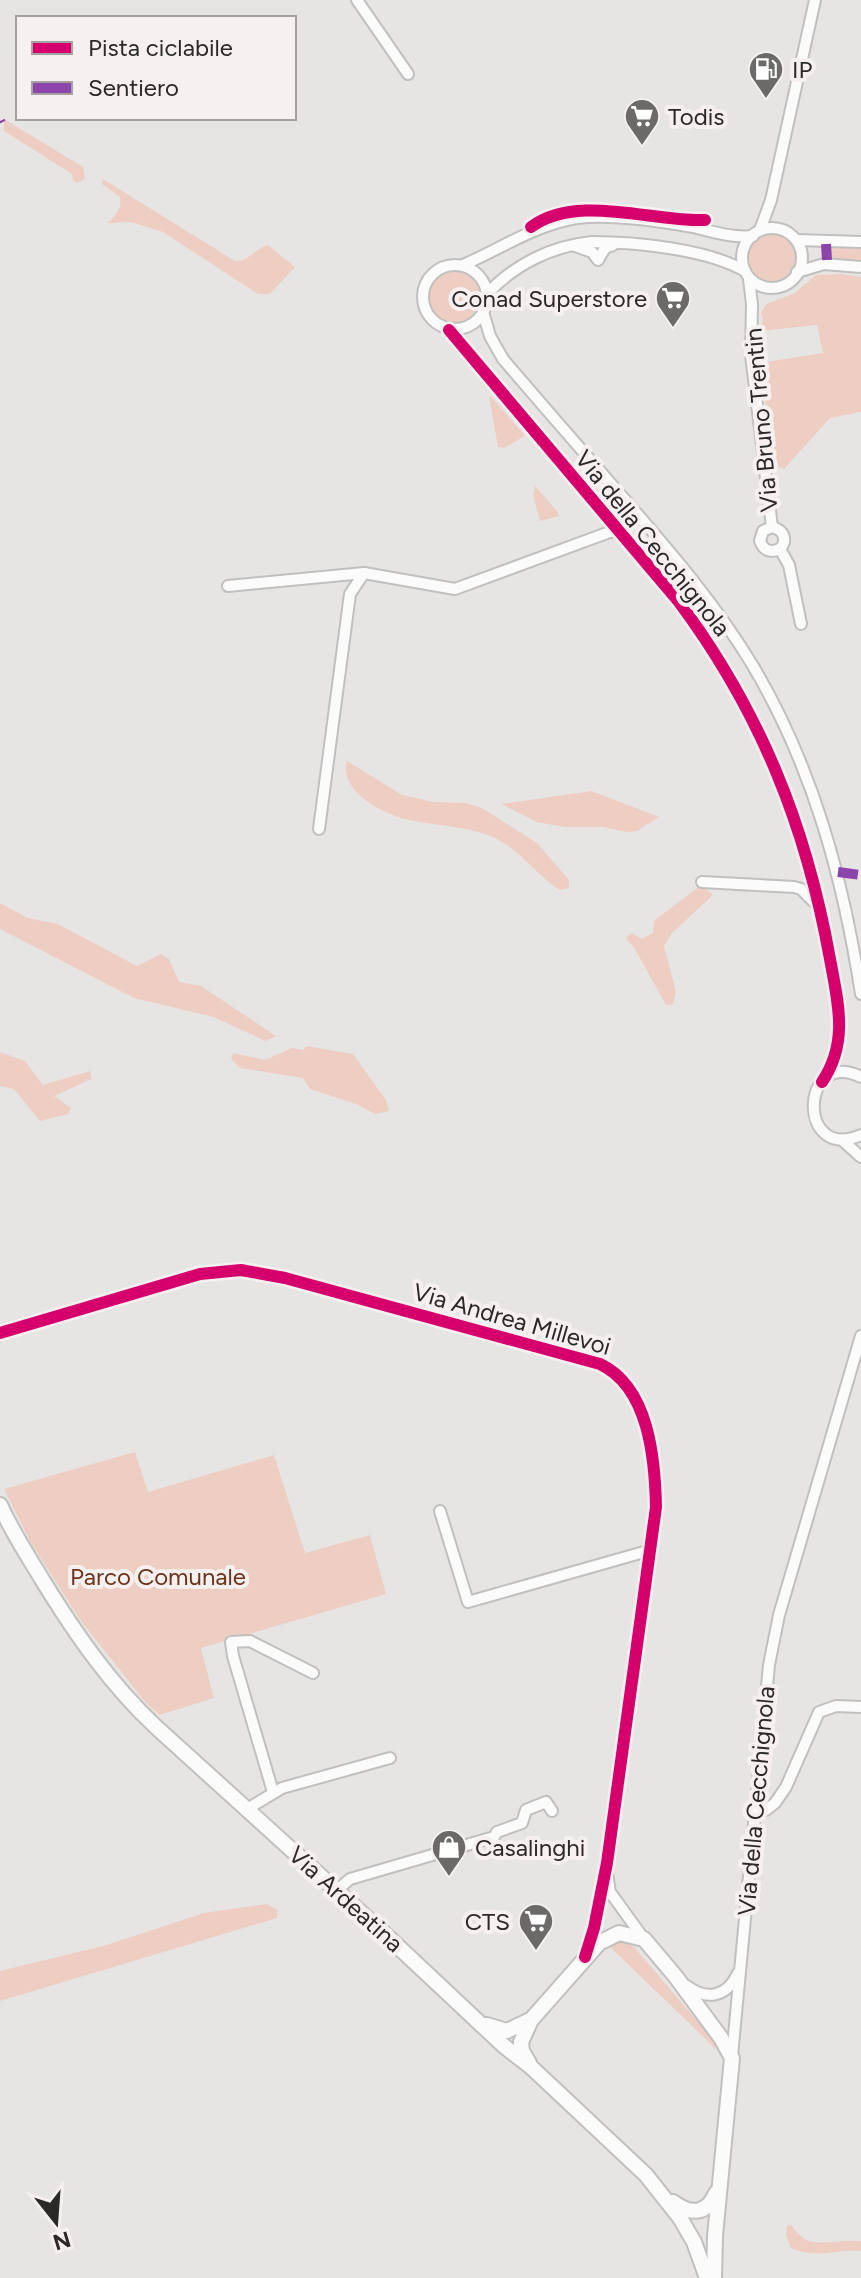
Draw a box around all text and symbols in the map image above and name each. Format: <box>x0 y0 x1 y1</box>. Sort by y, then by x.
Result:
legend <box>16 16 296 120</box>
text: Pista ciclabile <box>88 33 233 62</box>
fuel station icon: IP <box>747 50 785 100</box>
place label: IP <box>792 55 813 84</box>
text: Sentiero <box>88 73 179 102</box>
supermarket icon: Todis <box>623 97 661 147</box>
place label: Todis <box>668 102 725 131</box>
supermarket icon: Conad Superstore <box>654 279 692 329</box>
place label: Conad Superstore <box>451 284 647 313</box>
street label: Via Bruno Trentin <box>739 327 783 513</box>
street label: Via della Cecchignola <box>569 444 737 642</box>
street label: Via Andrea Millevoi <box>410 1277 614 1361</box>
park label: Parco Comunale <box>70 1562 246 1591</box>
street label: Via della Cecchignola <box>732 1685 780 1917</box>
shop icon: Casalinghi <box>430 1828 468 1878</box>
place label: Casalinghi <box>475 1833 585 1862</box>
street label: Via Ardeatina <box>283 1840 409 1958</box>
supermarket icon: CTS <box>517 1902 555 1952</box>
place label: CTS <box>465 1907 510 1936</box>
north arrow <box>16 2182 96 2262</box>
text: N <box>50 2225 74 2256</box>

